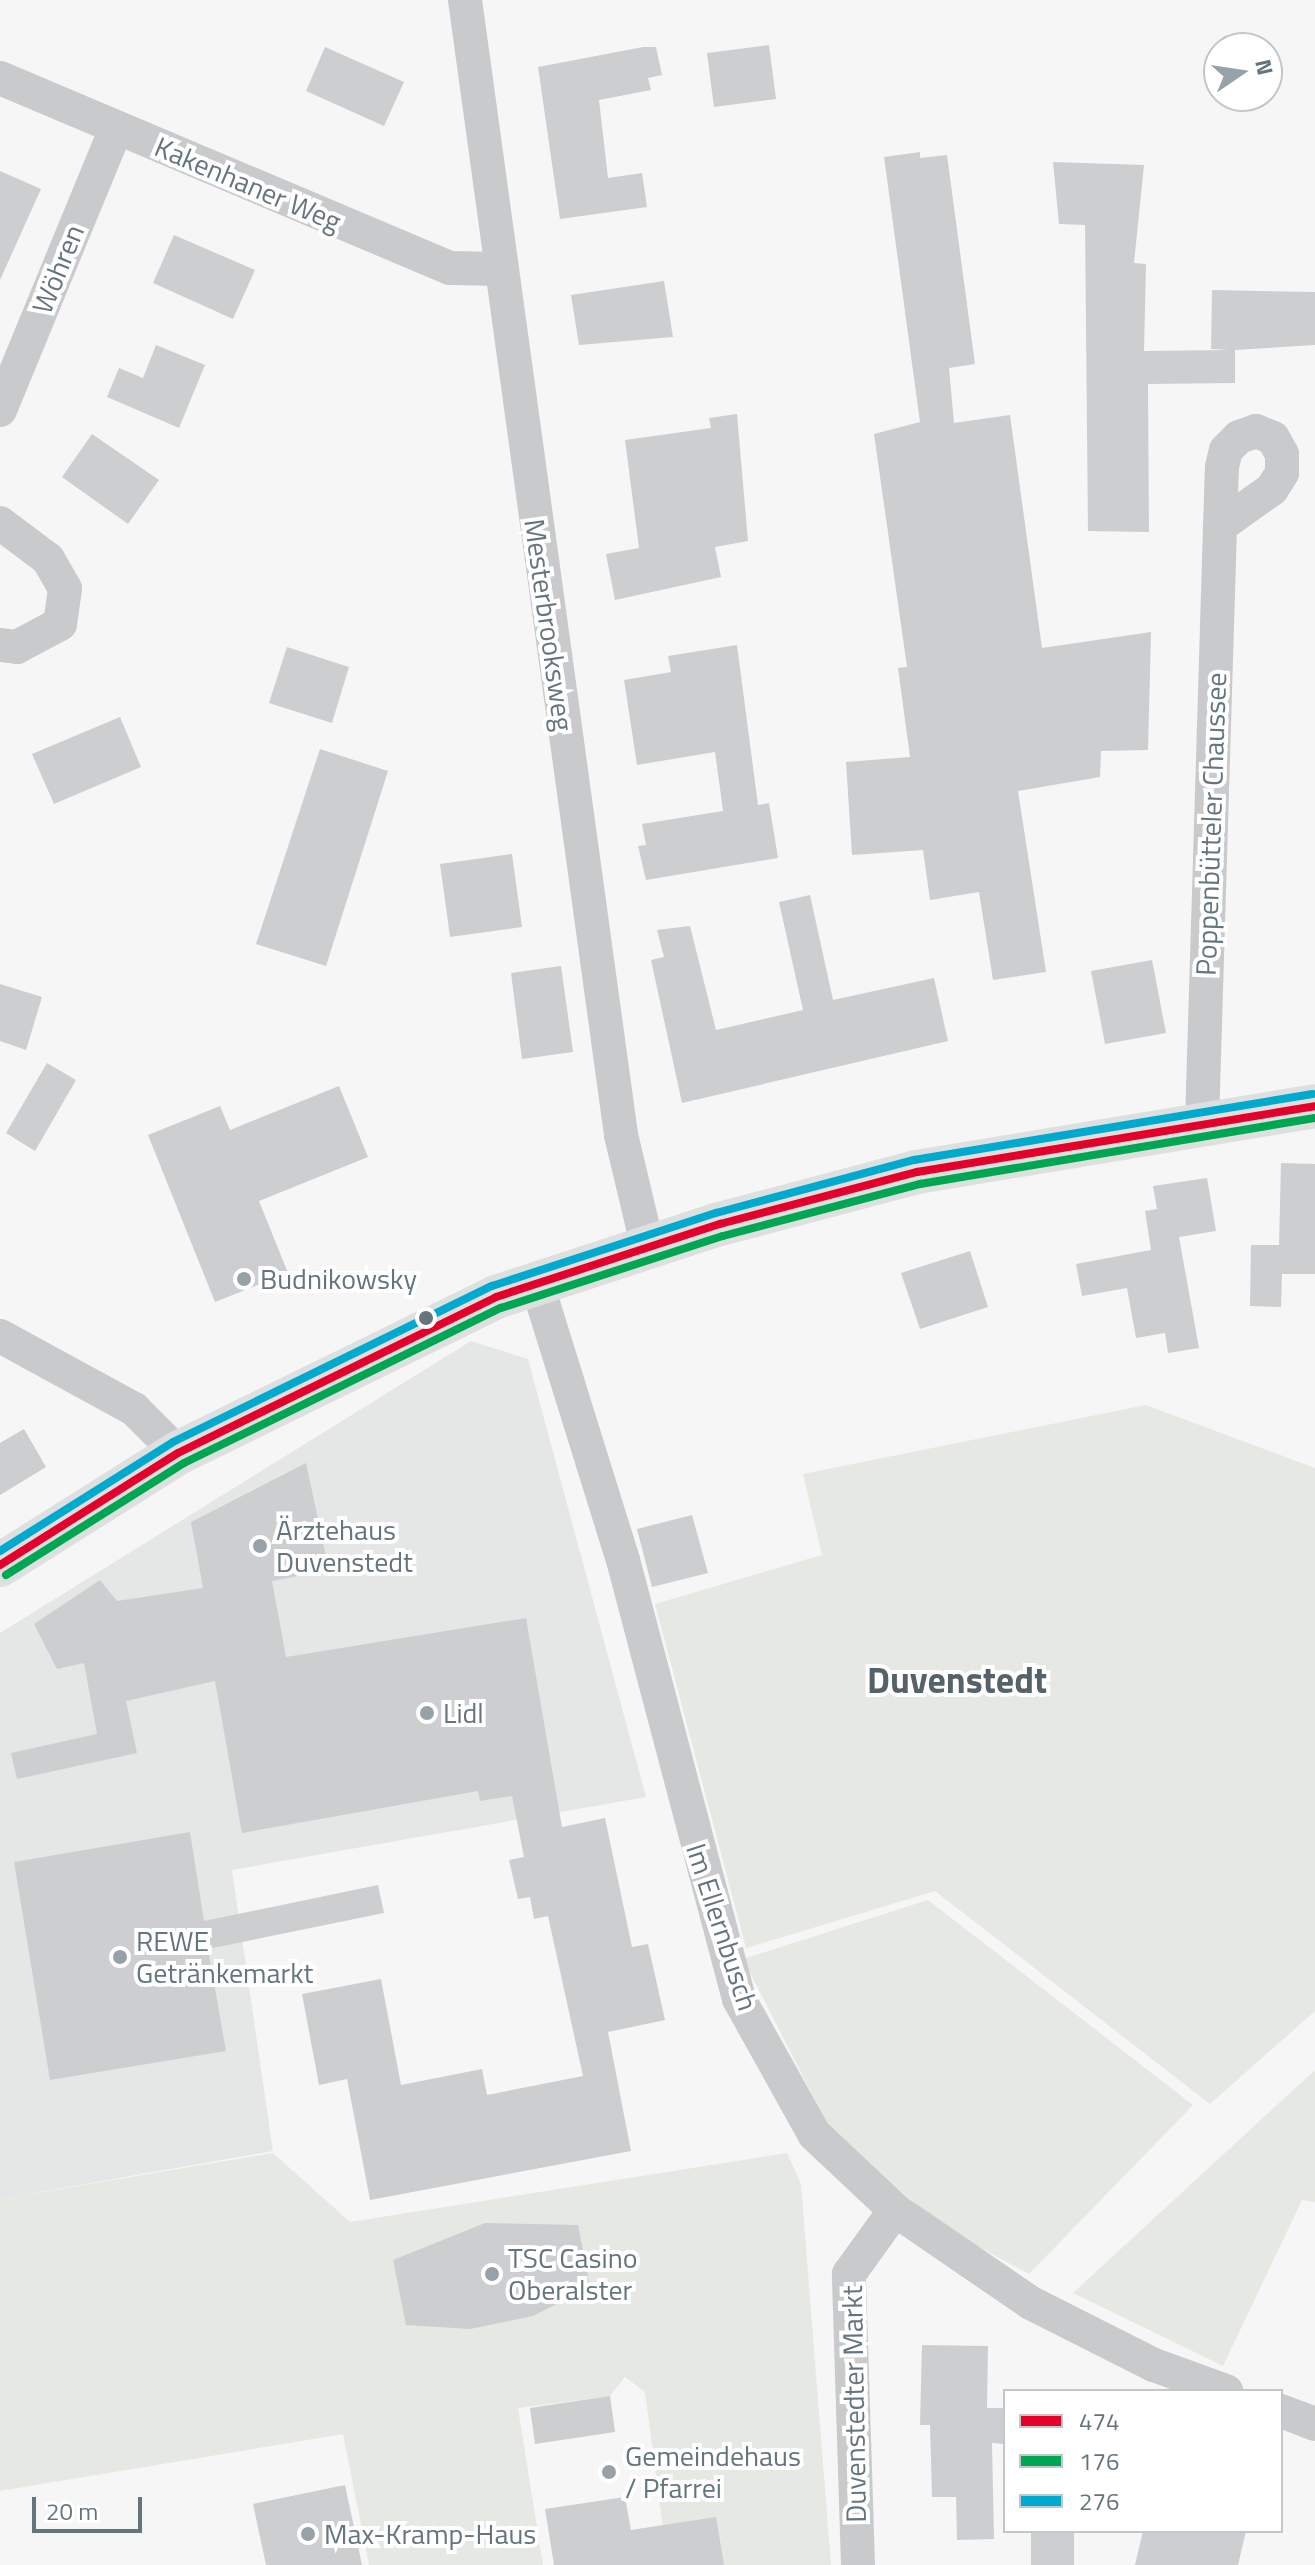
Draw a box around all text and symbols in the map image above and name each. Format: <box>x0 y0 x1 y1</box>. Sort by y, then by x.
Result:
north arrow <box>1203 32 1283 112</box>
text: N <box>1246 56 1283 78</box>
street label: Kakenhaner Weg <box>150 130 346 238</box>
street label: Wöhren <box>25 220 91 318</box>
street label: Mesterbrooksweg <box>517 517 581 733</box>
street label: Poppenbütteler Chaussee <box>1189 672 1233 976</box>
place label: Budnikowsky <box>260 1262 417 1296</box>
marker: Budnikowsky <box>235 1270 253 1288</box>
unlabelled marker <box>418 1310 434 1326</box>
place label: Ärztehaus Duvenstedt <box>276 1513 413 1579</box>
marker: Ärztehaus Duvenstedt <box>251 1537 269 1555</box>
district label: Duvenstedt <box>867 1658 1047 1702</box>
place label: Lidl <box>443 1696 484 1730</box>
marker: Lidl <box>418 1704 436 1722</box>
street label: Im Ellernbusch <box>679 1839 765 2015</box>
place label: REWE Getränkemarkt <box>136 1924 313 1990</box>
marker: REWE Getränkemarkt <box>111 1948 129 1966</box>
place label: TSC Casino Oberalster <box>508 2241 638 2307</box>
marker: TSC Casino Oberalster <box>483 2265 501 2283</box>
street label: Duvenstedter Markt <box>835 2285 873 2523</box>
legend <box>1003 2389 1283 2533</box>
text: 474 <box>1079 2403 1119 2439</box>
place label: Gemeindehaus / Pfarrei <box>625 2439 801 2505</box>
text: 176 <box>1079 2443 1119 2479</box>
marker: Gemeindehaus / Pfarrei <box>600 2463 618 2481</box>
scale bar <box>36 2481 146 2531</box>
text: 276 <box>1079 2483 1119 2519</box>
text: 20 m <box>46 2493 98 2529</box>
place label: Max-Kramp-Haus <box>324 2517 536 2551</box>
marker: Max-Kramp-Haus <box>299 2525 317 2543</box>

